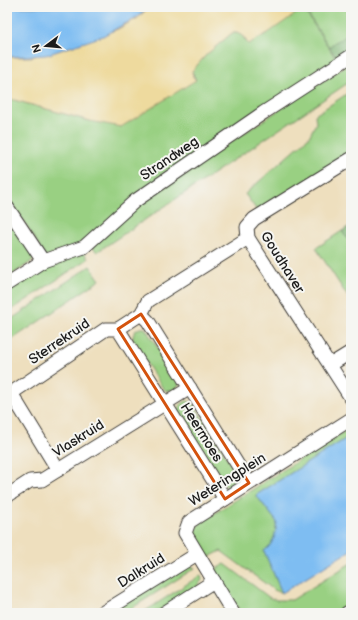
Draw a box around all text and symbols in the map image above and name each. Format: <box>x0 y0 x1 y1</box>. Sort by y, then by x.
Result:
north arrow <box>26 26 66 66</box>
text: N <box>29 43 44 54</box>
street label: Strandweg <box>137 133 202 184</box>
street label: Goudhaver <box>257 228 309 297</box>
street label: Sterrekruid <box>26 315 93 368</box>
street label: Heermoes <box>177 399 226 465</box>
street label: Vlaskruid <box>49 416 107 461</box>
street label: Weteringplein <box>186 449 269 510</box>
street label: Dalkruid <box>115 549 168 591</box>

